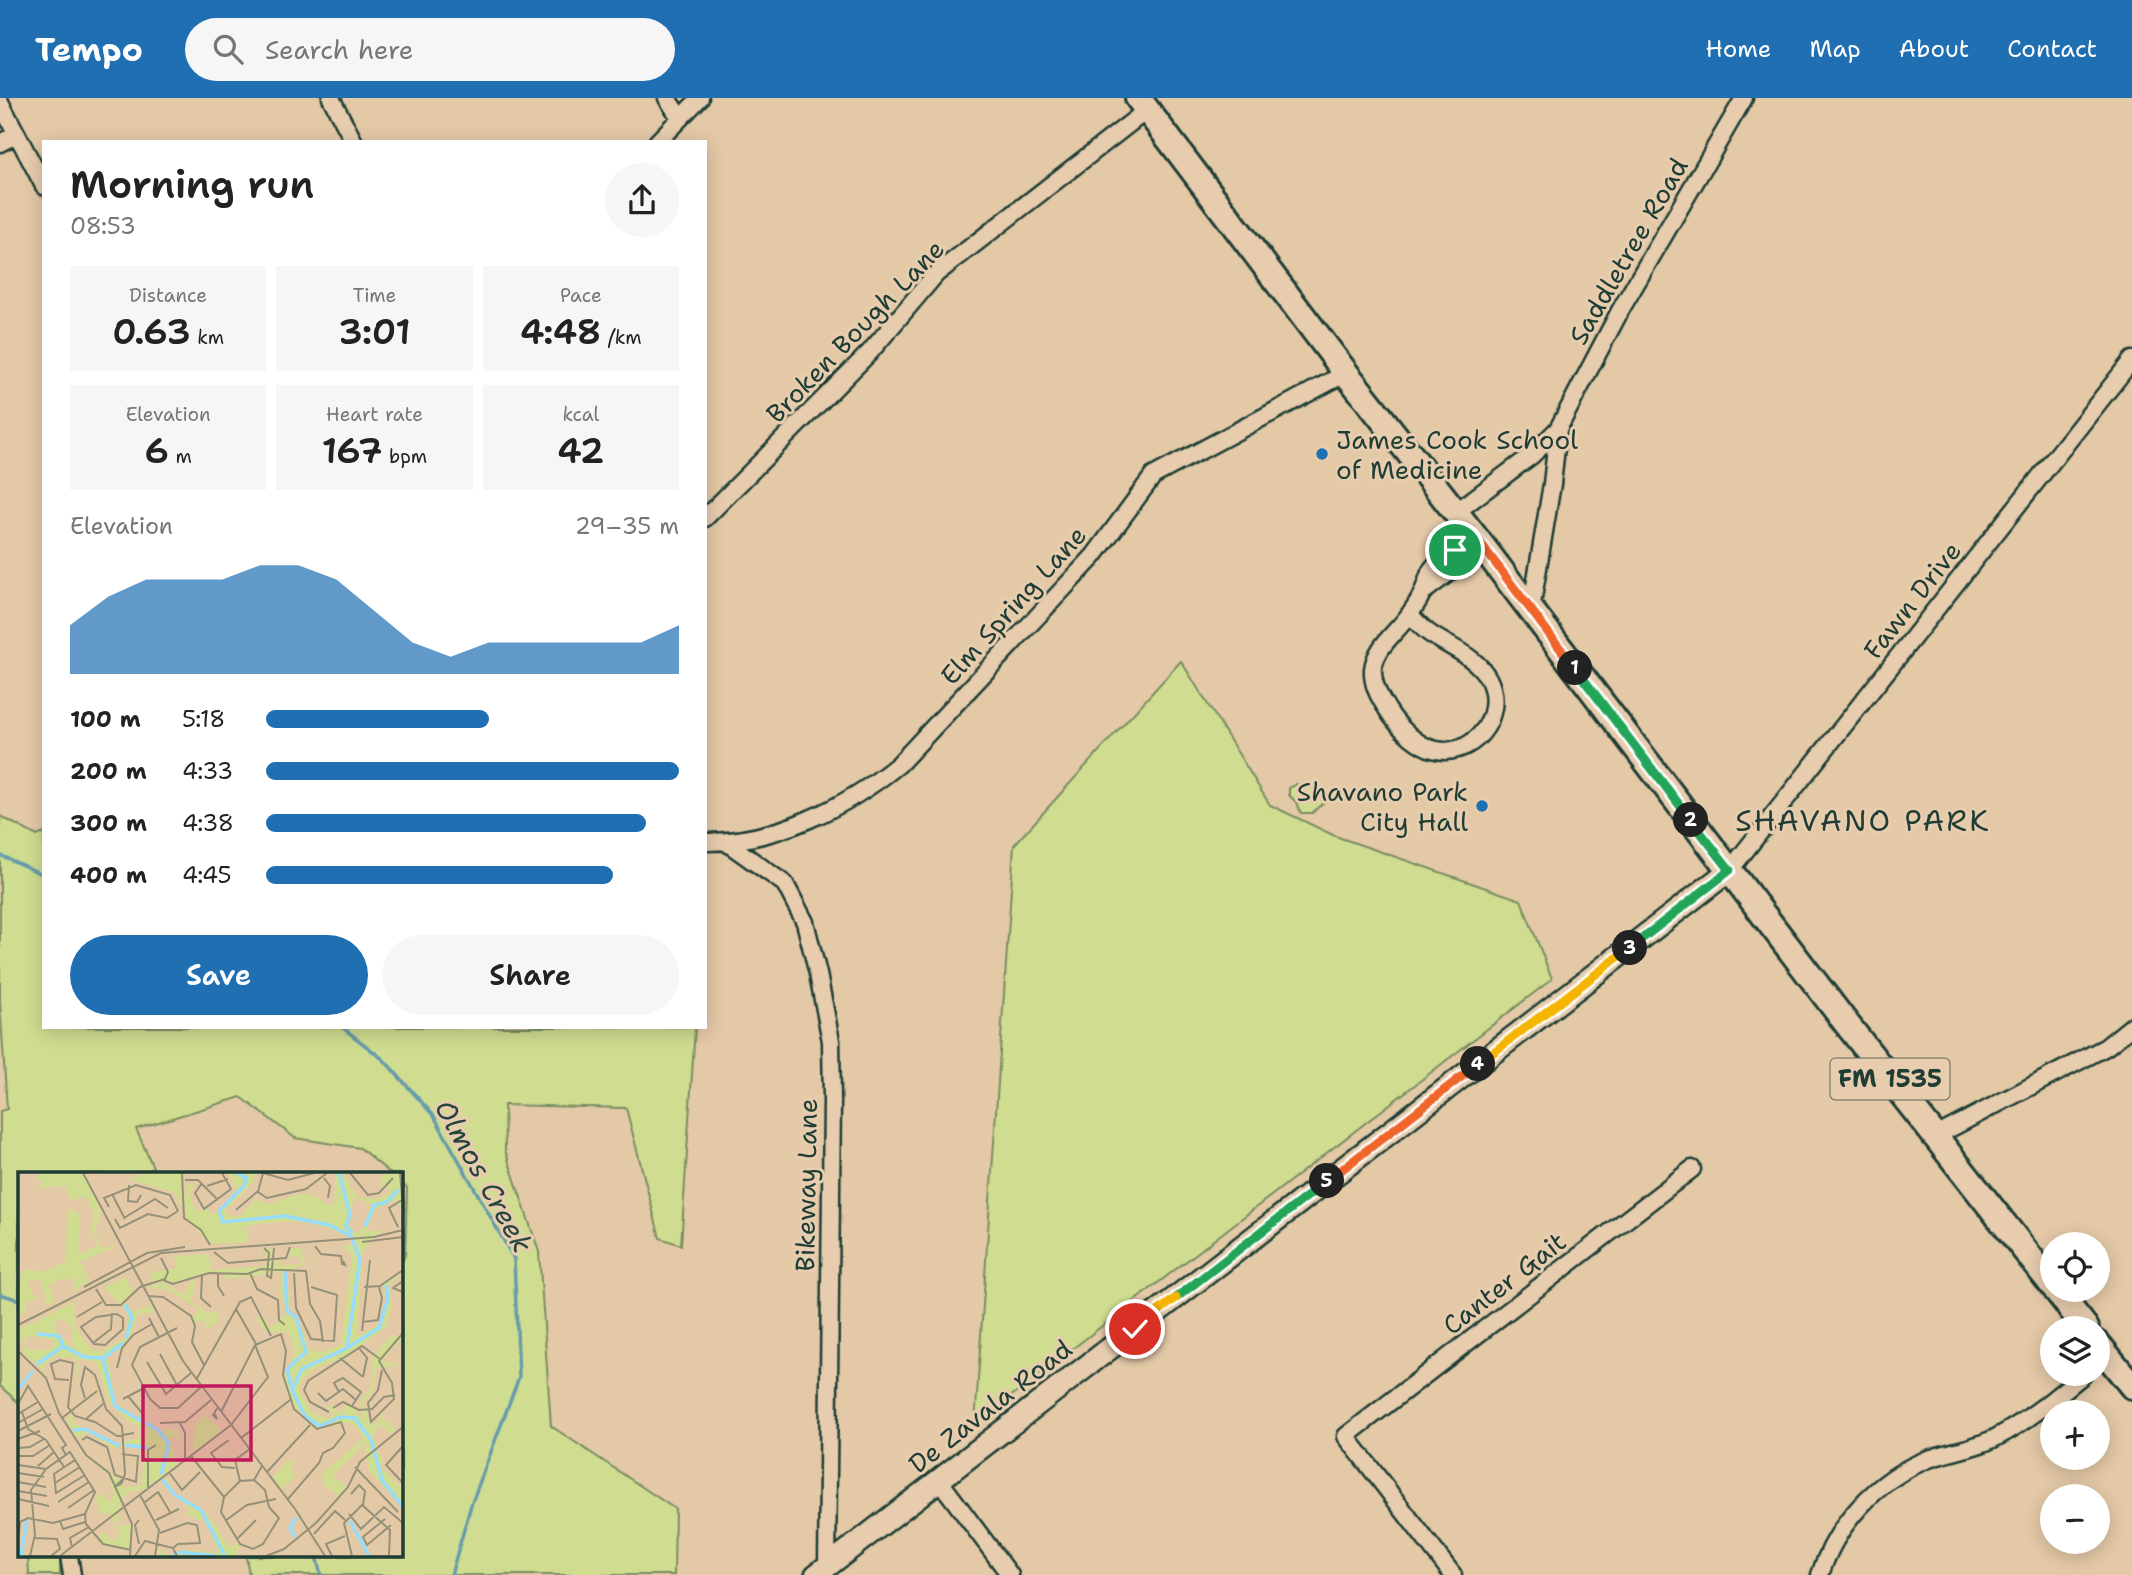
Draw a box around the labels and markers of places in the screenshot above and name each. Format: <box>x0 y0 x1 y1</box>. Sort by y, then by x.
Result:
place label: James Cook School of Medicine <box>1336 422 1578 487</box>
marker: James Cook School of Medicine <box>1314 446 1330 462</box>
pin <box>1425 520 1485 580</box>
pin: 1 <box>1558 650 1592 686</box>
place label: Shavano Park City Hall <box>1297 774 1468 839</box>
marker: Shavano Park City Hall <box>1474 798 1490 814</box>
pin: 2 <box>1674 802 1708 838</box>
pin: 3 <box>1612 930 1648 966</box>
pin: 4 <box>1460 1046 1496 1082</box>
pin: 5 <box>1310 1164 1344 1198</box>
pin <box>1105 1299 1165 1359</box>

